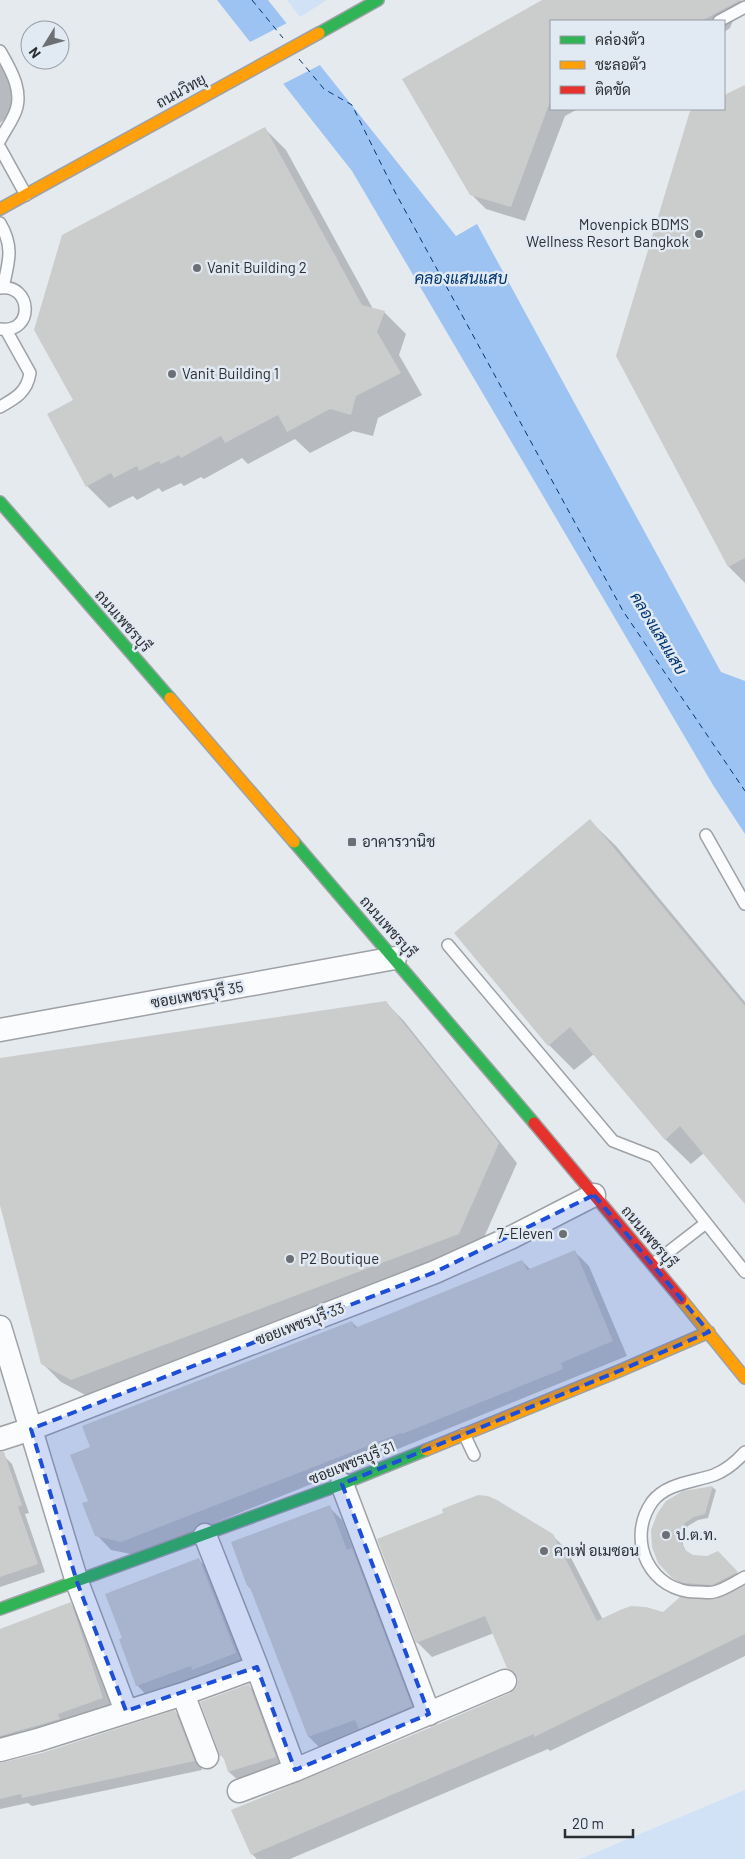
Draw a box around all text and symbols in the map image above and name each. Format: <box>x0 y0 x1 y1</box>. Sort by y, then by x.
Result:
north arrow <box>20 20 70 70</box>
legend <box>550 20 725 110</box>
text: คล่องตัว <box>595 30 645 48</box>
text: N <box>25 44 44 62</box>
text: ชะลอตัว <box>595 55 646 73</box>
street label: ถนนวิทยุ <box>153 69 210 114</box>
text: ติดขัด <box>595 80 631 98</box>
place label: Movenpick BDMS Wellness Resort Bangkok <box>526 215 689 250</box>
marker: Movenpick BDMS Wellness Resort Bangkok <box>693 228 705 240</box>
place label: Vanit Building 2 <box>207 258 307 276</box>
marker: Vanit Building 2 <box>191 262 203 274</box>
water label: คลองแสนแสบ <box>414 268 508 287</box>
place label: Vanit Building 1 <box>182 364 279 382</box>
marker: Vanit Building 1 <box>166 368 178 380</box>
street label: ถนนเพชรบุรี <box>90 586 156 657</box>
water label: คลองแสนแสบ <box>627 588 692 678</box>
place label: อาคารวานิช <box>362 832 435 850</box>
marker: อาคารวานิช <box>346 836 358 848</box>
street label: ถนนเพชรบุรี <box>355 892 421 963</box>
street label: ซอยเพชรบุรี 35 <box>149 977 245 1014</box>
street label: ถนนเพชรบุรี <box>616 1201 681 1273</box>
place label: 7-Eleven <box>497 1224 553 1242</box>
marker: 7-Eleven <box>557 1228 569 1240</box>
place label: P2 Boutique <box>300 1249 379 1267</box>
marker: P2 Boutique <box>284 1253 296 1265</box>
street label: ซอยเพชรบุรี 33 <box>253 1298 348 1351</box>
street label: ซอยเพชรบุรี 31 <box>306 1437 398 1490</box>
place label: ป.ต.ท. <box>676 1525 717 1543</box>
marker: ป.ต.ท. <box>660 1529 672 1541</box>
place label: คาเฟ่ อเมซอน <box>554 1541 639 1559</box>
marker: คาเฟ่ อเมซอน <box>538 1545 550 1557</box>
scale bar <box>565 1806 632 1838</box>
text: 20 m <box>572 1814 604 1832</box>

